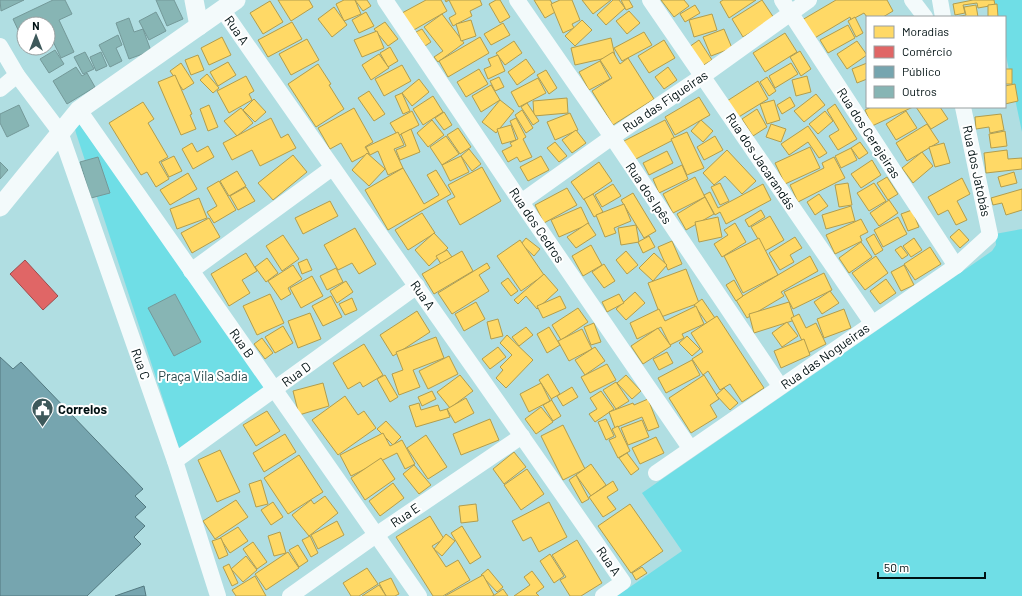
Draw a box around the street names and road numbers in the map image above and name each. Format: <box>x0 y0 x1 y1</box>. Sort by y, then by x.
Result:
street label: Rua A <box>221 12 253 48</box>
street label: Rua das Figueiras <box>619 67 711 135</box>
street label: Rua dos Cerejeiras <box>834 85 904 181</box>
street label: Rua dos Jacarandás <box>723 110 799 212</box>
street label: Rua dos Jatobás <box>960 124 994 218</box>
street label: Rua dos Ipês <box>623 159 675 227</box>
street label: Rua dos Cedros <box>506 184 568 266</box>
street label: Rua A <box>407 277 439 313</box>
street label: Rua das Nogueiras <box>778 320 872 392</box>
street label: Rua B <box>226 325 258 361</box>
street label: Rua C <box>128 346 154 382</box>
street label: Rua D <box>278 358 314 390</box>
street label: Rua E <box>387 499 423 531</box>
street label: Rua A <box>593 543 625 579</box>

